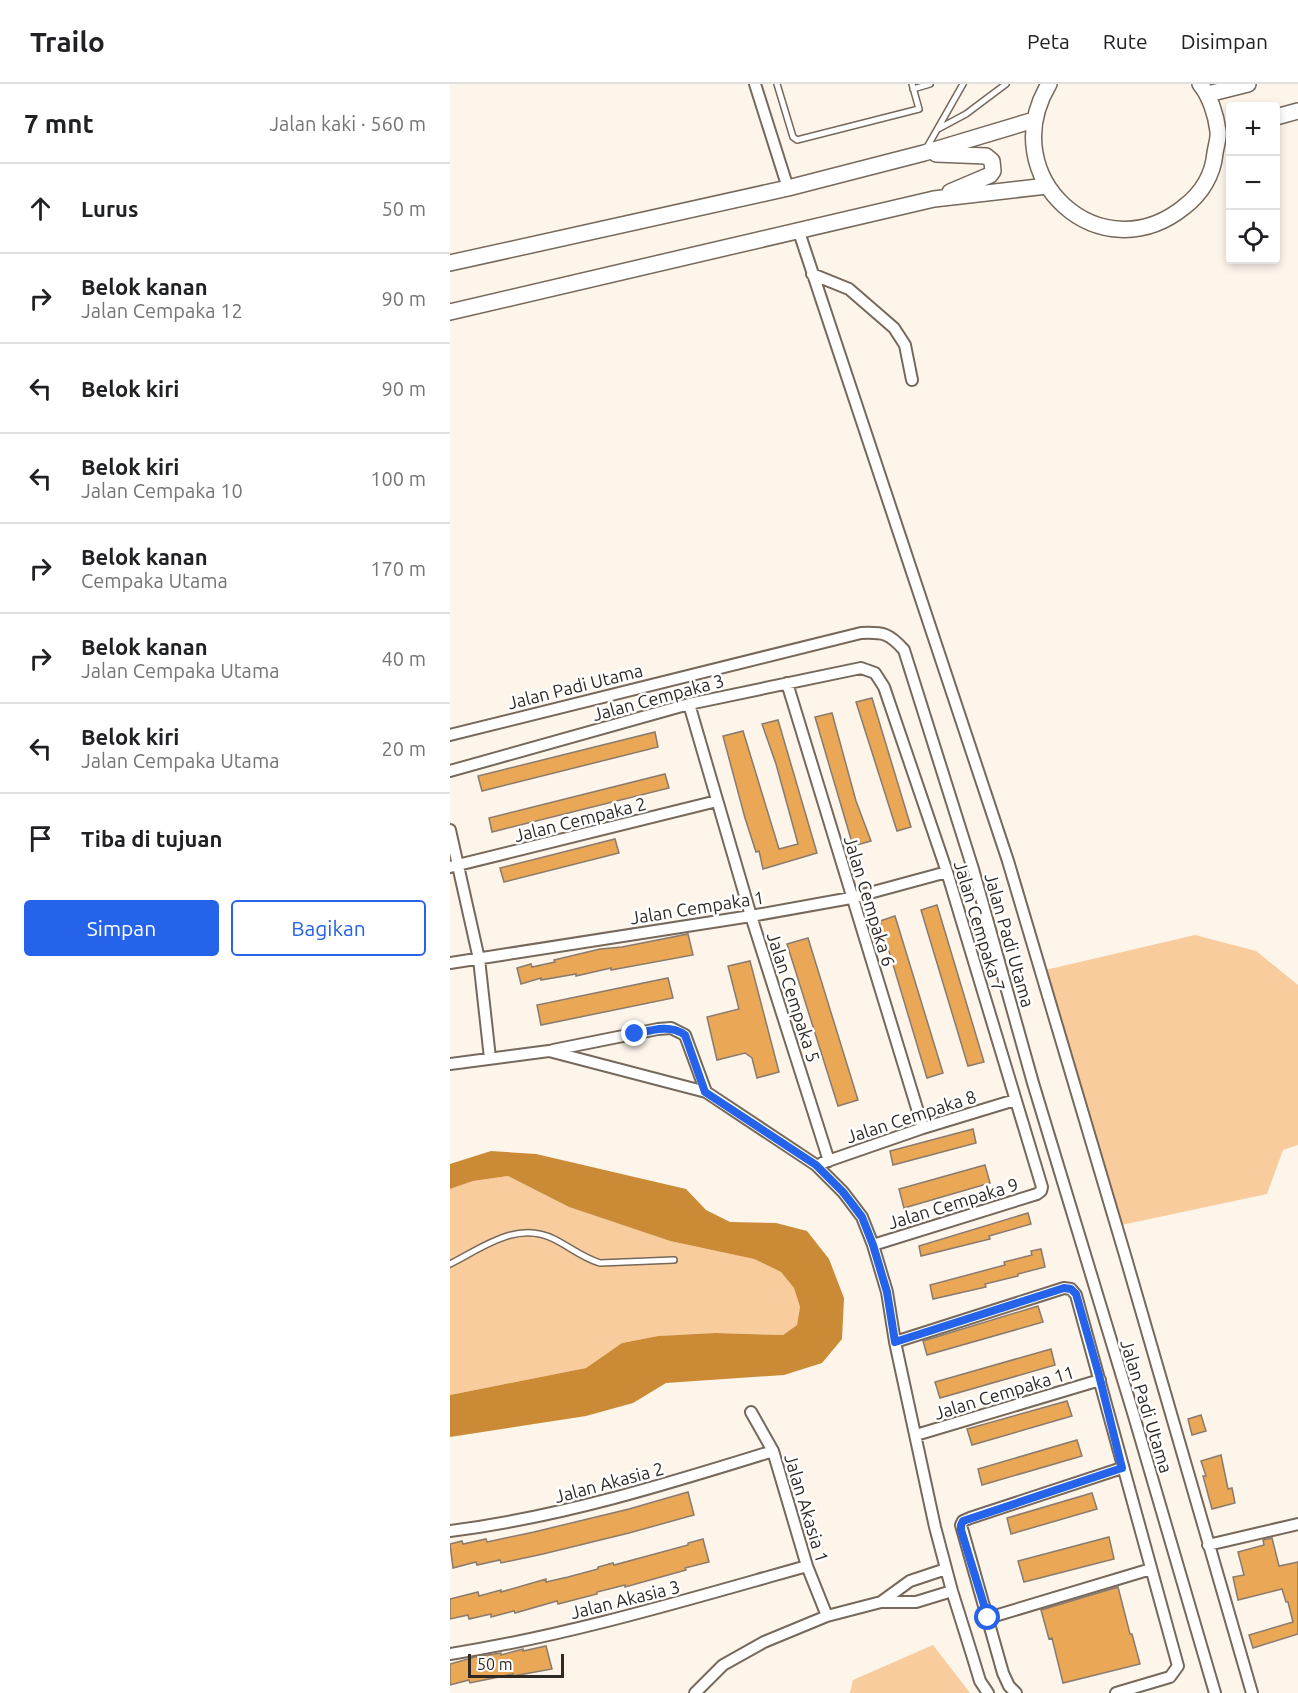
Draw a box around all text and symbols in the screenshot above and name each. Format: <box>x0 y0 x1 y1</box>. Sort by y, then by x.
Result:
text: Trailo <box>30 26 105 57</box>
text: Peta <box>1027 29 1070 53</box>
text: Rute <box>1103 29 1148 53</box>
text: Disimpan <box>1181 29 1268 53</box>
map controls <box>1226 102 1280 264</box>
button: + <box>1226 102 1280 156</box>
text: 7 mnt <box>24 109 94 138</box>
text: Jalan kaki · 560 m <box>269 112 426 135</box>
button: − <box>1226 156 1280 210</box>
icon: ahead <box>24 192 57 225</box>
text: Lurus <box>81 196 138 221</box>
text: 50 m <box>382 197 426 220</box>
button: locate <box>1226 210 1280 264</box>
text: Belok kanan <box>81 274 208 299</box>
icon: right <box>24 282 57 315</box>
text: 90 m <box>382 287 426 310</box>
text: Jalan Cempaka 12 <box>81 299 243 322</box>
icon: left <box>24 372 57 405</box>
text: Belok kiri <box>81 376 179 401</box>
text: 90 m <box>382 377 426 400</box>
text: Belok kiri <box>81 454 179 479</box>
icon: left <box>24 462 57 495</box>
text: 100 m <box>370 467 426 490</box>
text: Jalan Cempaka 10 <box>81 479 243 502</box>
text: Belok kanan <box>81 544 208 569</box>
icon: right <box>24 552 57 585</box>
text: 170 m <box>370 557 426 580</box>
text: Cempaka Utama <box>81 569 228 592</box>
text: Belok kanan <box>81 634 208 659</box>
icon: right <box>24 642 57 675</box>
text: 40 m <box>382 647 426 670</box>
text: Jalan Cempaka Utama <box>81 659 279 682</box>
street label: Jalan Padi Utama <box>505 660 645 712</box>
street label: Jalan Cempaka 3 <box>590 670 726 724</box>
text: Belok kiri <box>81 724 179 749</box>
icon: left <box>24 732 57 765</box>
text: 20 m <box>382 737 426 760</box>
text: Jalan Cempaka Utama <box>81 749 279 772</box>
street label: Jalan Cempaka 2 <box>512 793 648 845</box>
icon: arrive <box>24 822 57 855</box>
text: Tiba di tujuan <box>81 826 222 851</box>
street label: Jalan Cempaka 6 <box>841 833 899 969</box>
street label: Jalan Cempaka 7 <box>951 858 1009 994</box>
street label: Jalan Padi Utama <box>981 871 1039 1009</box>
street label: Jalan Cempaka 1 <box>629 887 765 927</box>
button: Simpan <box>24 900 219 956</box>
button: Bagikan <box>231 900 426 956</box>
street label: Jalan Cempaka 5 <box>764 930 824 1064</box>
route end <box>621 1020 647 1046</box>
street label: Jalan Cempaka 8 <box>844 1086 978 1146</box>
street label: Jalan Cempaka 9 <box>885 1174 1021 1232</box>
street label: Jalan Padi Utama <box>1117 1337 1177 1475</box>
street label: Jalan Cempaka 11 <box>931 1361 1077 1423</box>
street label: Jalan Akasia 1 <box>781 1451 833 1565</box>
street label: Jalan Akasia 2 <box>552 1458 666 1506</box>
street label: Jalan Akasia 3 <box>568 1576 682 1622</box>
route start <box>974 1604 1000 1630</box>
scale bar <box>468 1651 564 1678</box>
text: 50 m <box>477 1655 513 1673</box>

